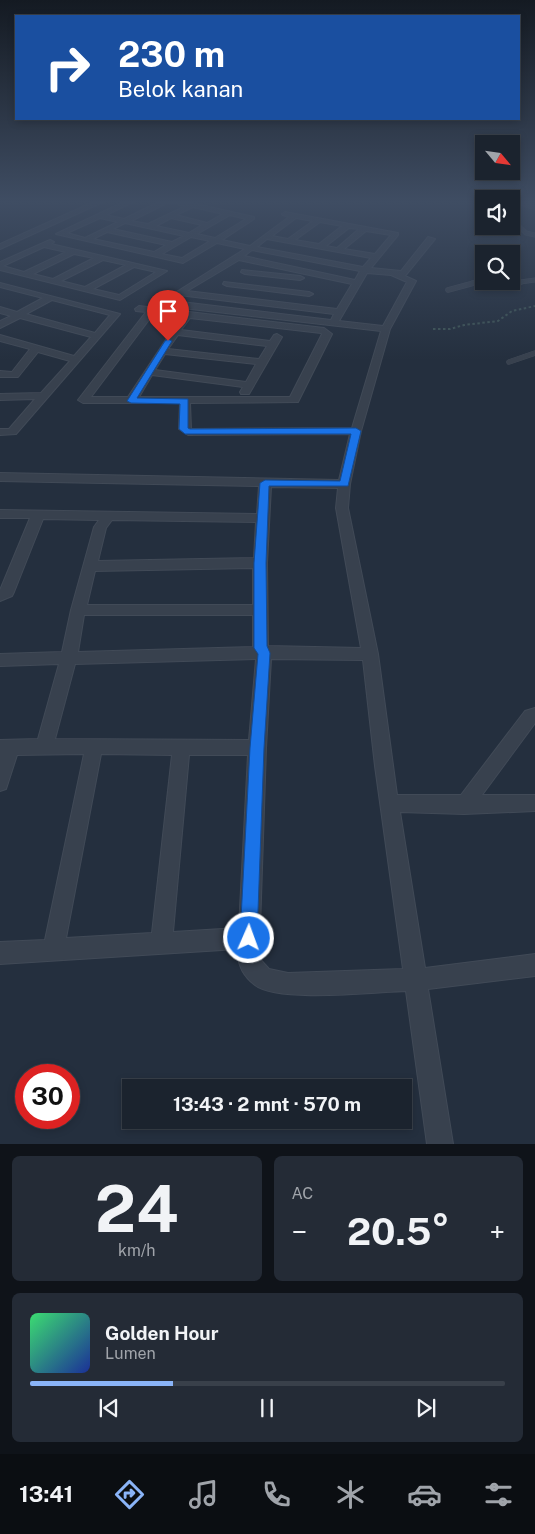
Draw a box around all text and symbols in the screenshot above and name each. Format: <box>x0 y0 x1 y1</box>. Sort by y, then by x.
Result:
text: 230 m <box>118 34 225 75</box>
icon: right <box>35 35 100 100</box>
text: Belok kanan <box>118 76 243 102</box>
north arrow <box>475 135 520 180</box>
map controls <box>475 135 520 290</box>
button: sound <box>475 190 520 235</box>
button: search <box>475 245 520 290</box>
pin <box>147 290 189 341</box>
icon: arrive <box>154 297 182 325</box>
position arrow <box>222 911 274 963</box>
speed limit sign: 30 <box>15 1064 80 1129</box>
text: 13:43 · 2 mnt · 570 m <box>173 1093 361 1115</box>
text: 24 <box>95 1170 179 1247</box>
text: AC <box>292 1184 313 1203</box>
text: 20.5° <box>347 1209 450 1254</box>
text: − <box>292 1215 307 1248</box>
text: + <box>489 1215 505 1248</box>
text: km/h <box>118 1241 156 1260</box>
text: Golden Hour <box>105 1322 219 1344</box>
text: Lumen <box>105 1344 156 1363</box>
icon: previous <box>95 1394 123 1422</box>
icon: pause <box>253 1394 281 1422</box>
icon: next <box>412 1394 440 1422</box>
icon: directions <box>112 1477 147 1512</box>
icon: music <box>186 1477 221 1512</box>
icon: phone <box>259 1477 294 1512</box>
icon: climate <box>333 1477 368 1512</box>
icon: car <box>407 1477 442 1512</box>
icon: filters <box>481 1477 516 1512</box>
text: 13:41 <box>19 1481 73 1507</box>

